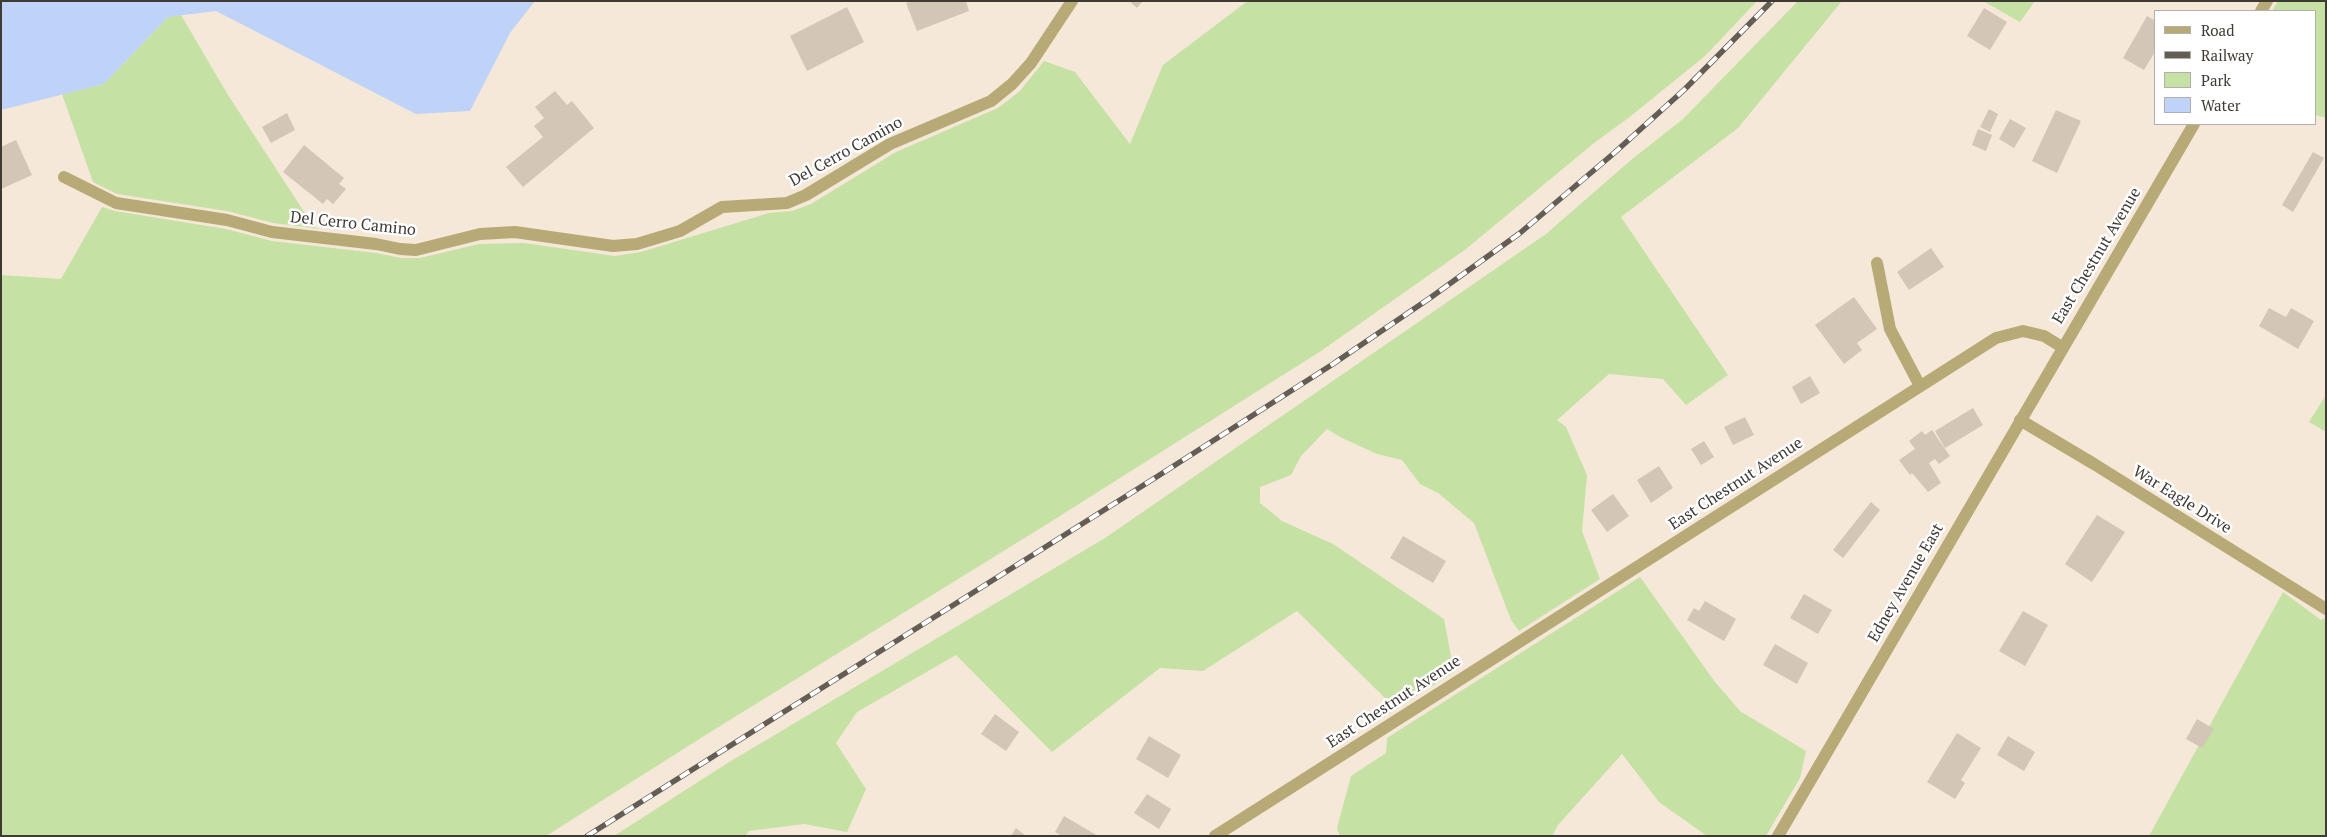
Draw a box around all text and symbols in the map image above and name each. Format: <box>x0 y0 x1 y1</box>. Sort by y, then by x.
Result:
legend <box>2154 10 2317 125</box>
text: Road <box>2201 20 2234 40</box>
text: Railway <box>2201 45 2253 65</box>
text: Park <box>2201 70 2231 90</box>
text: Water <box>2201 95 2240 115</box>
street label: Del Cerro Camino <box>786 113 906 191</box>
street label: East Chestnut Avenue <box>2049 184 2145 328</box>
street label: Del Cerro Camino <box>289 208 417 240</box>
street label: East Chestnut Avenue <box>1666 434 1806 534</box>
street label: War Eagle Drive <box>2129 462 2235 538</box>
street label: Edney Avenue East <box>1864 520 1948 646</box>
street label: East Chestnut Avenue <box>1324 652 1464 752</box>

